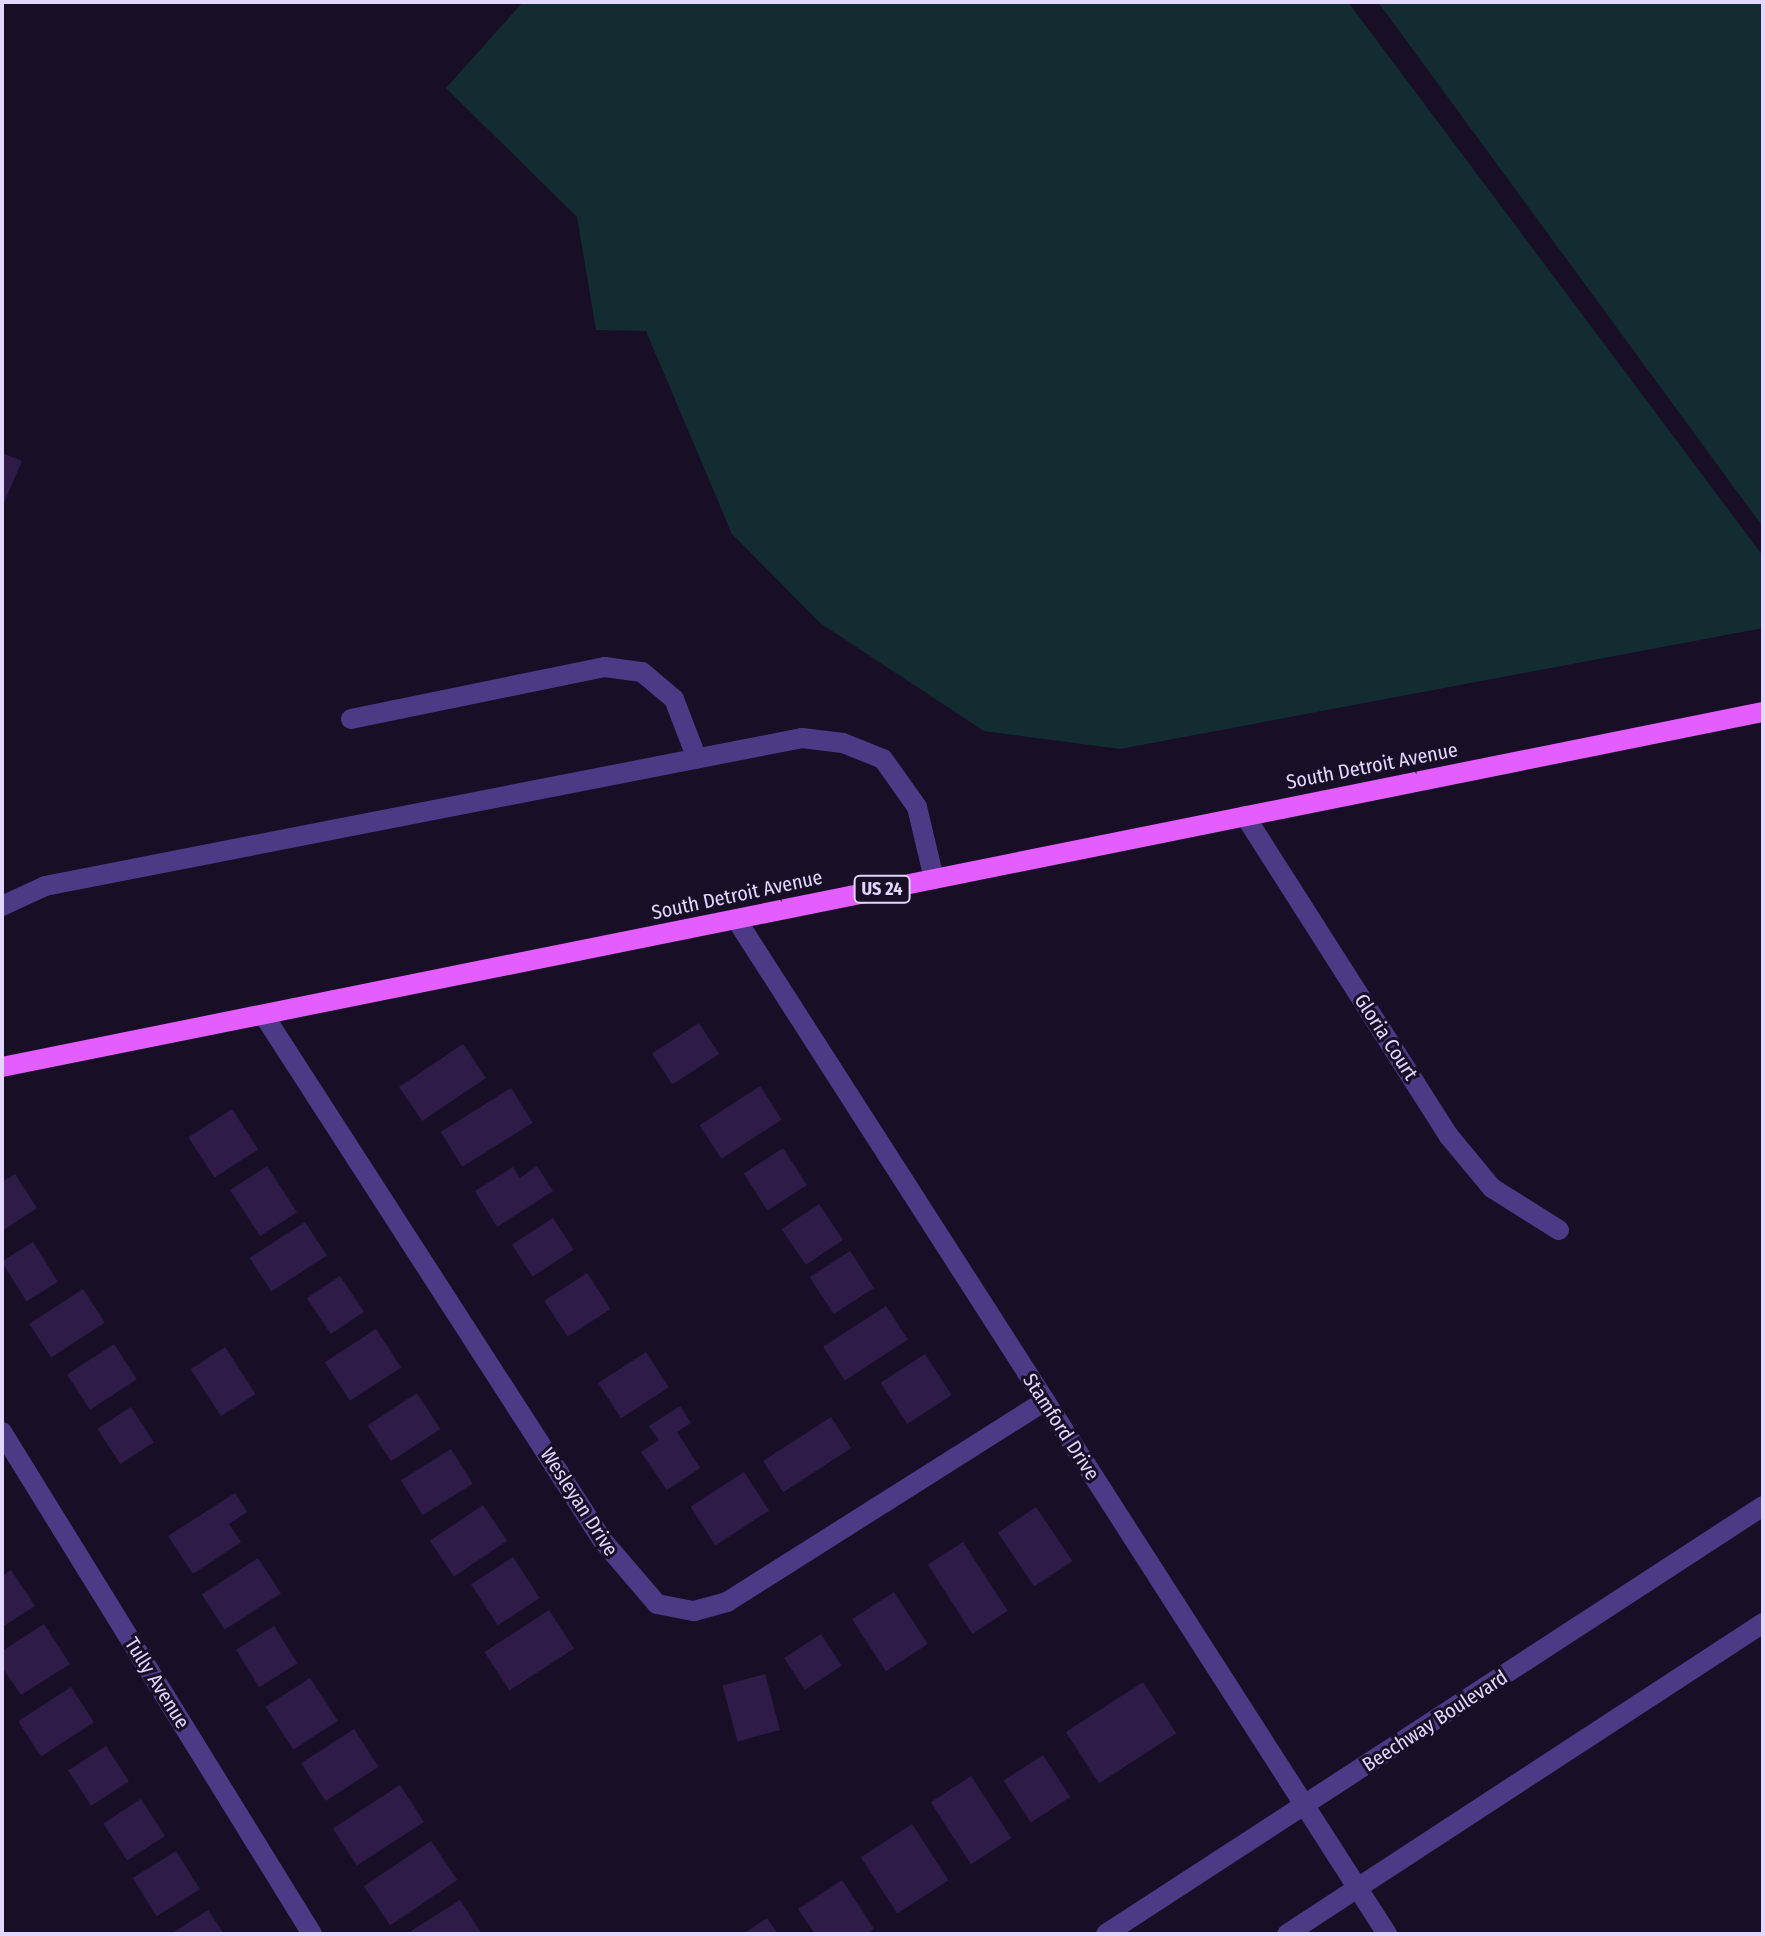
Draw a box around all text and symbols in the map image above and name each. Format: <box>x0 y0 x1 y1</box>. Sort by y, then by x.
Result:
street label: South Detroit Avenue <box>1284 738 1460 794</box>
street label: South Detroit Avenue <box>649 865 825 925</box>
road number: US 24 <box>852 875 912 903</box>
street label: Gloria Court <box>1349 989 1423 1085</box>
street label: Stamford Drive <box>1018 1369 1104 1485</box>
street label: Wesleyan Drive <box>535 1443 623 1561</box>
street label: Tully Avenue <box>120 1633 194 1733</box>
street label: Beechway Boulevard <box>1358 1665 1512 1777</box>

